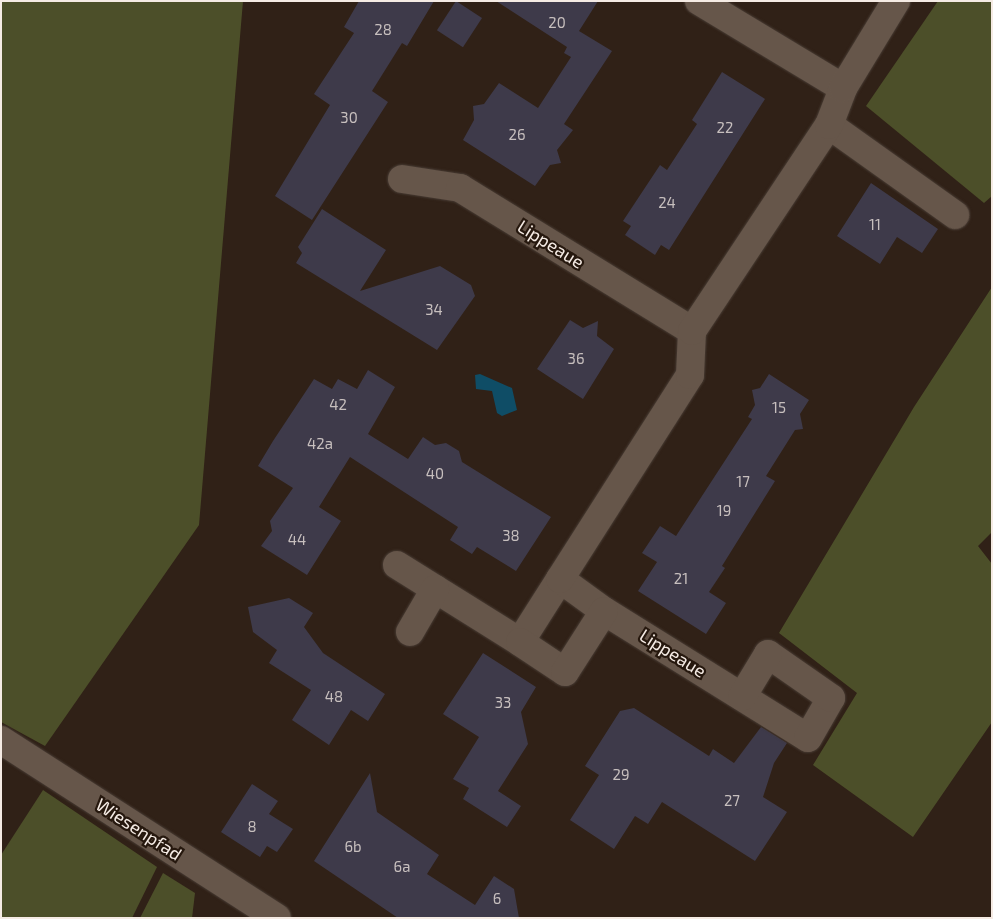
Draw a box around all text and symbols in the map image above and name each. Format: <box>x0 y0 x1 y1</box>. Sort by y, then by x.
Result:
house number: 20 <box>548 14 566 32</box>
house number: 28 <box>374 21 392 39</box>
house number: 30 <box>340 109 358 127</box>
house number: 22 <box>717 119 733 137</box>
house number: 26 <box>508 126 526 144</box>
house number: 24 <box>658 194 676 212</box>
street label: Lippeaue <box>514 215 588 273</box>
house number: 11 <box>869 216 881 234</box>
house number: 34 <box>425 301 443 319</box>
house number: 36 <box>568 350 584 368</box>
house number: 42 <box>329 396 347 414</box>
house number: 15 <box>772 399 786 417</box>
house number: 42a <box>307 435 333 453</box>
house number: 40 <box>426 465 444 483</box>
house number: 17 <box>736 473 750 491</box>
house number: 19 <box>717 502 731 520</box>
house number: 38 <box>502 527 520 545</box>
house number: 44 <box>288 531 306 549</box>
house number: 21 <box>674 570 688 588</box>
street label: Lippeaue <box>636 624 710 682</box>
house number: 48 <box>325 688 343 706</box>
house number: 33 <box>495 694 511 712</box>
house number: 29 <box>612 766 630 784</box>
house number: 27 <box>724 792 740 810</box>
street label: Wiesenpfad <box>92 793 186 865</box>
house number: 8 <box>247 818 257 836</box>
house number: 6b <box>344 838 362 856</box>
house number: 6a <box>394 858 410 876</box>
house number: 6 <box>493 890 501 908</box>

